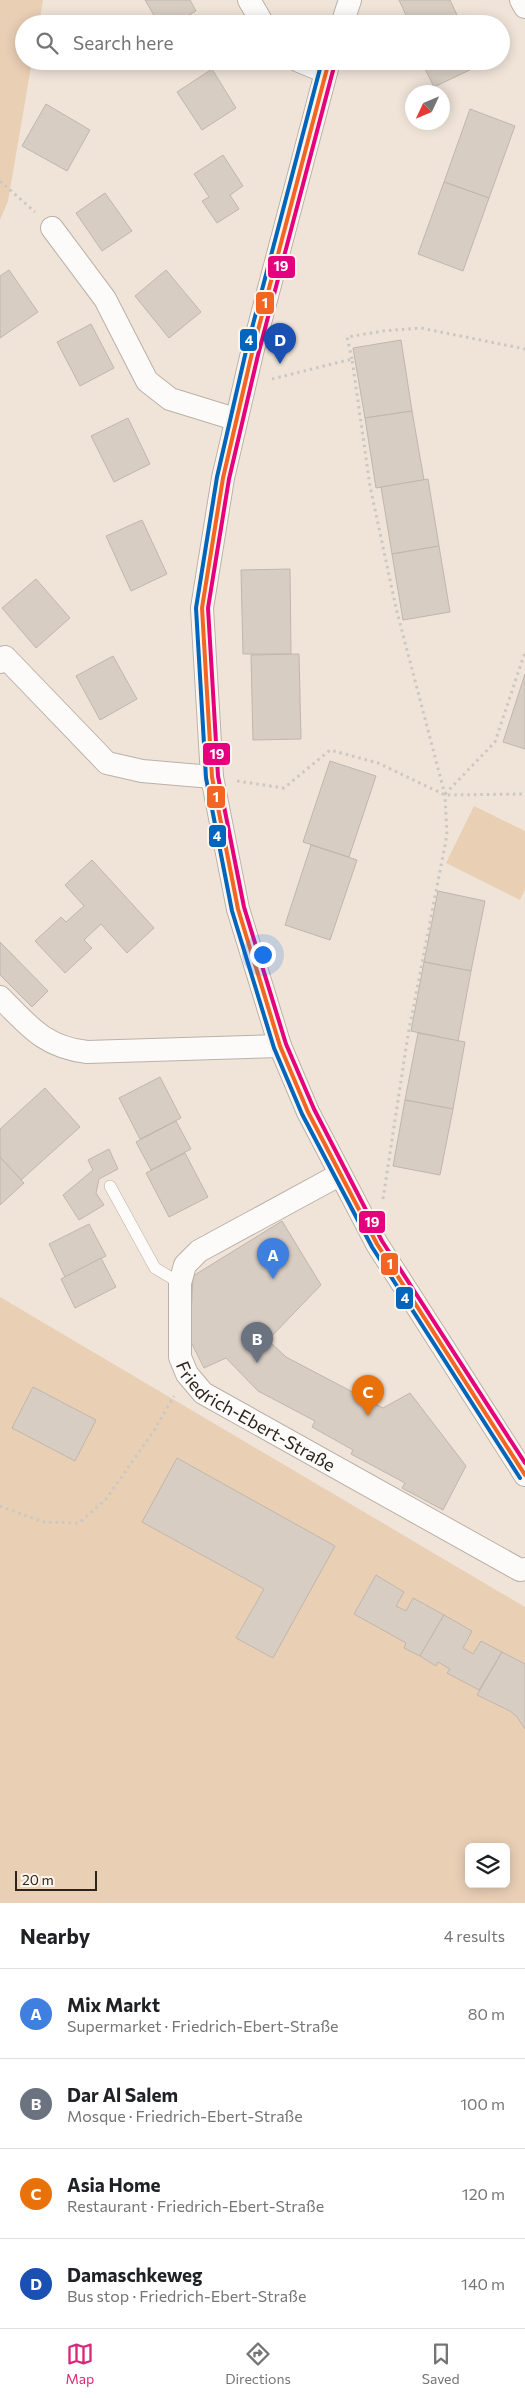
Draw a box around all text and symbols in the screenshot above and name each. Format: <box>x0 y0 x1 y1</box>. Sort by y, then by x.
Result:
search box <box>15 15 510 70</box>
icon: search <box>33 29 61 57</box>
text: Search here <box>73 31 173 54</box>
north arrow <box>405 85 450 130</box>
line badge: 19 <box>267 255 296 279</box>
text: 19 <box>274 257 289 274</box>
line badge: 1 <box>255 291 275 315</box>
text: 1 <box>262 294 268 311</box>
pin: D <box>264 323 296 364</box>
line badge: 4 <box>239 328 258 352</box>
text: 4 <box>245 331 254 348</box>
line badge: 19 <box>202 742 231 766</box>
text: 19 <box>210 745 225 762</box>
line badge: 1 <box>206 785 226 809</box>
text: 1 <box>213 788 219 805</box>
line badge: 4 <box>208 824 227 848</box>
text: 4 <box>213 827 222 844</box>
your location <box>250 942 276 968</box>
line badge: 19 <box>358 1210 386 1234</box>
text: 19 <box>365 1213 380 1230</box>
pin: A <box>257 1238 289 1279</box>
line badge: 1 <box>380 1252 399 1276</box>
text: 1 <box>387 1255 393 1272</box>
line badge: 4 <box>395 1286 414 1310</box>
text: 4 <box>401 1289 410 1306</box>
pin: B <box>241 1322 273 1363</box>
street label: Friedrich-Ebert-Straße <box>172 1358 339 1476</box>
pin: C <box>352 1375 384 1416</box>
map controls <box>465 1843 510 1888</box>
button: layers <box>465 1843 510 1888</box>
scale bar <box>15 1868 98 1891</box>
text: 20 m <box>22 1871 54 1888</box>
text: Nearby <box>20 1923 90 1948</box>
text: 4 results <box>444 1926 505 1945</box>
text: Mix Markt <box>67 1993 160 2016</box>
text: A <box>30 2004 42 2023</box>
text: 80 m <box>468 2004 505 2023</box>
text: Supermarket · Friedrich-Ebert-Straße <box>67 2016 339 2035</box>
text: Dar Al Salem <box>67 2083 178 2106</box>
text: B <box>31 2094 41 2113</box>
text: 100 m <box>460 2094 505 2113</box>
text: Mosque · Friedrich-Ebert-Straße <box>67 2106 303 2125</box>
text: Asia Home <box>67 2173 161 2196</box>
text: C <box>31 2184 41 2203</box>
text: 120 m <box>462 2184 505 2203</box>
text: Restaurant · Friedrich-Ebert-Straße <box>67 2196 324 2215</box>
text: Damaschkeweg <box>67 2263 203 2286</box>
text: D <box>30 2274 42 2293</box>
text: 140 m <box>461 2274 505 2293</box>
text: Bus stop · Friedrich-Ebert-Straße <box>67 2286 306 2305</box>
tab: Map <box>65 2340 94 2387</box>
tab: Directions <box>225 2340 291 2387</box>
tab: Saved <box>422 2340 460 2387</box>

